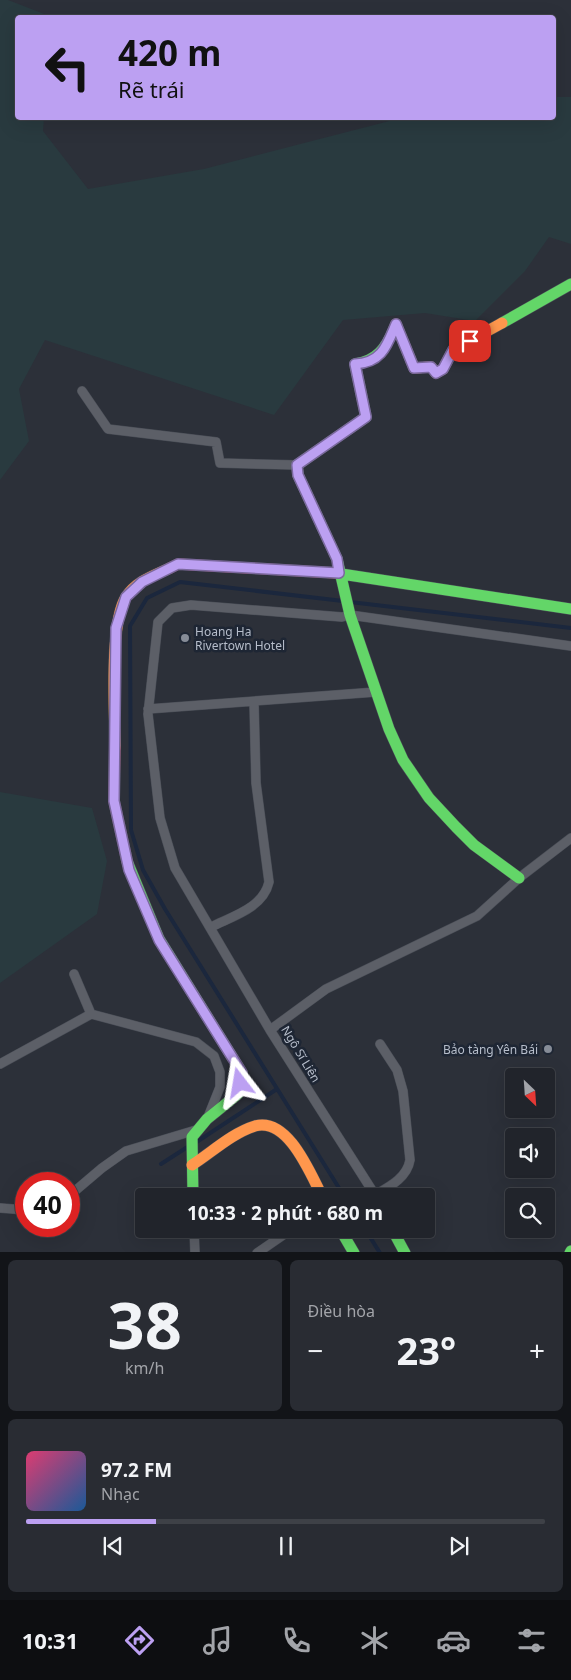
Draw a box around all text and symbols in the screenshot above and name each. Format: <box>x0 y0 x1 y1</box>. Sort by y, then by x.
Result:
text: 420 m <box>118 29 221 76</box>
icon: left <box>35 35 100 100</box>
text: Rẽ trái <box>118 74 184 104</box>
pin <box>449 320 491 362</box>
icon: arrive <box>456 327 484 355</box>
place label: Hoang Ha Rivertown Hotel <box>195 623 285 654</box>
marker: Hoang Ha Rivertown Hotel <box>179 632 191 644</box>
street label: Ngô Sĩ Liên <box>277 1023 325 1085</box>
place label: Bảo tàng Yên Bái <box>443 1041 538 1058</box>
marker: Bảo tàng Yên Bái <box>542 1043 554 1055</box>
position arrow <box>213 1056 265 1108</box>
north arrow <box>505 1068 555 1118</box>
map controls <box>505 1068 555 1238</box>
button: sound <box>505 1128 555 1178</box>
speed limit sign: 40 <box>15 1172 80 1237</box>
button: search <box>505 1188 555 1238</box>
text: 10:33 · 2 phút · 680 m <box>187 1200 383 1226</box>
text: 38 <box>108 1280 182 1368</box>
text: Điều hòa <box>308 1300 375 1322</box>
text: 23° <box>396 1324 456 1376</box>
text: − <box>308 1331 324 1369</box>
text: + <box>529 1331 545 1369</box>
text: km/h <box>125 1357 164 1379</box>
text: 97.2 FM <box>101 1457 172 1483</box>
text: Nhạc <box>101 1483 140 1505</box>
icon: previous <box>99 1532 127 1560</box>
icon: pause <box>272 1532 300 1560</box>
icon: next <box>445 1532 473 1560</box>
icon: directions <box>122 1623 157 1658</box>
icon: music <box>200 1623 235 1658</box>
icon: phone <box>279 1623 314 1658</box>
icon: climate <box>357 1623 392 1658</box>
icon: car <box>436 1623 471 1658</box>
icon: filters <box>514 1623 549 1658</box>
text: 10:31 <box>22 1625 78 1655</box>

